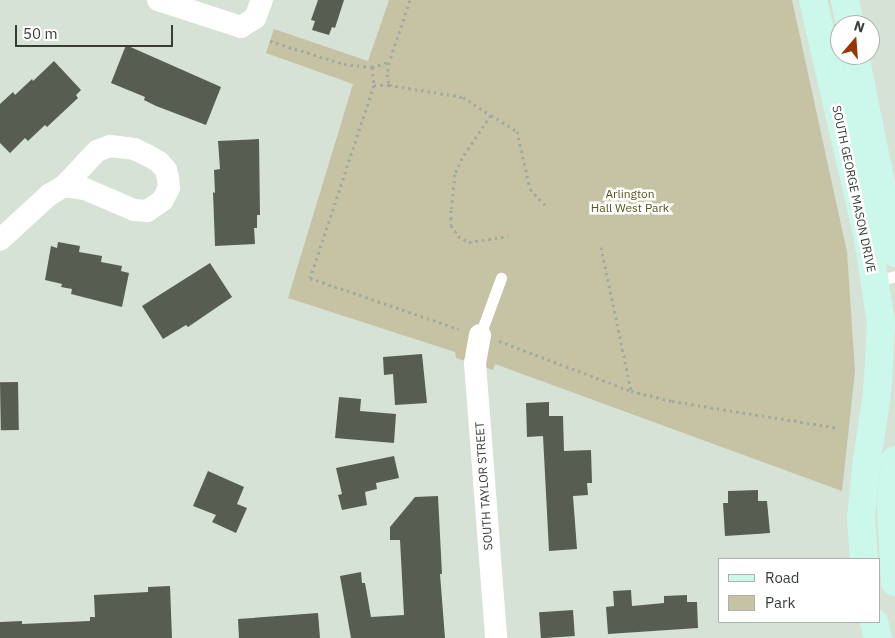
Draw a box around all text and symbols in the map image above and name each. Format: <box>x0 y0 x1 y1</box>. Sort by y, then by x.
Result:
scale bar <box>18 15 175 47</box>
north arrow <box>830 15 880 65</box>
text: N <box>852 17 867 37</box>
text: 50 m <box>23 24 58 43</box>
street label: SOUTH GEORGE MASON DRIVE <box>829 104 879 274</box>
park label: Arlington Hall West Park <box>591 187 669 215</box>
street label: SOUTH TAYLOR STREET <box>472 421 496 551</box>
legend <box>718 558 880 623</box>
text: Road <box>765 568 800 587</box>
text: Park <box>765 593 795 612</box>

